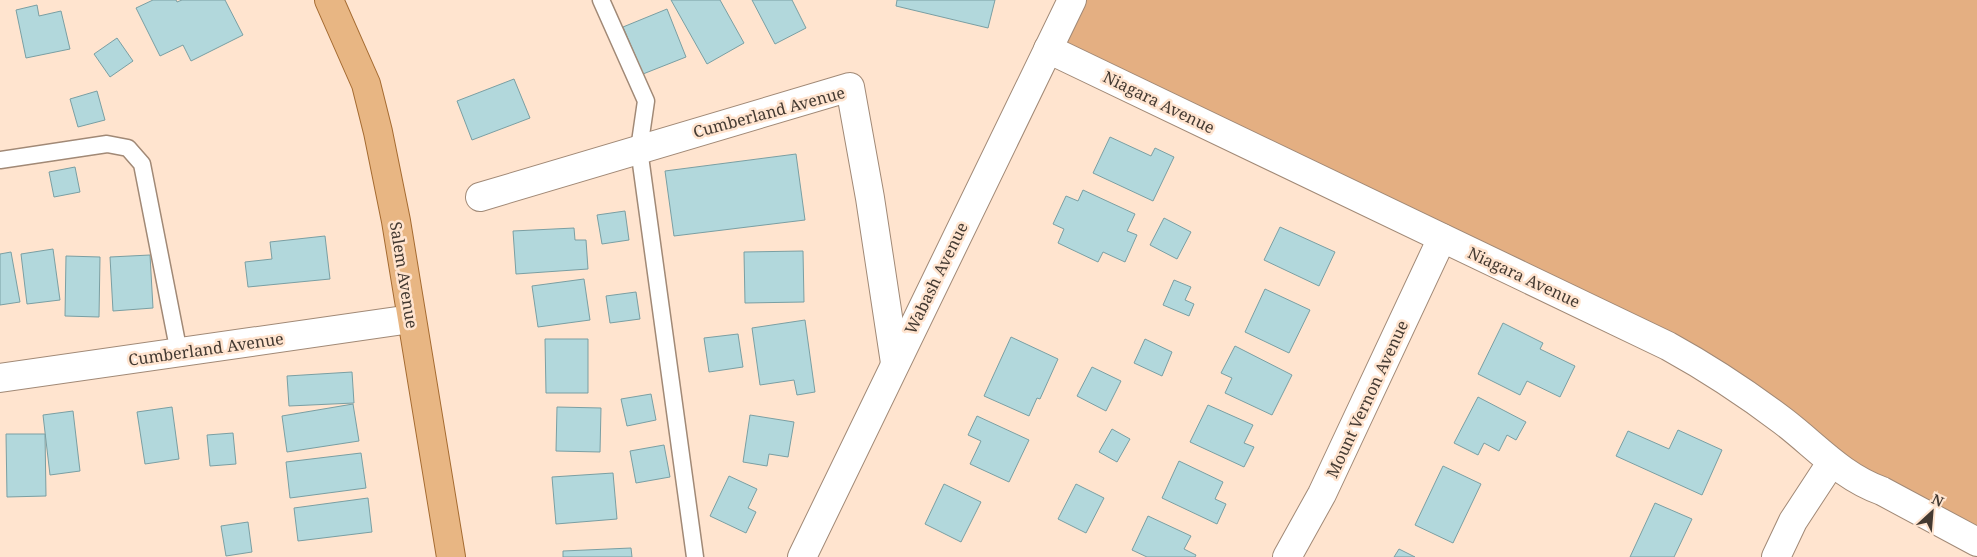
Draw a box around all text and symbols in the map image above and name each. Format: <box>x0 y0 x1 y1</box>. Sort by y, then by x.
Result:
street label: Niagara Avenue <box>1100 65 1218 139</box>
street label: Cumberland Avenue <box>691 81 847 143</box>
street label: Wabash Avenue <box>899 218 973 338</box>
street label: Salem Avenue <box>385 220 423 330</box>
street label: Niagara Avenue <box>1464 241 1584 313</box>
street label: Mount Vernon Avenue <box>1321 317 1413 481</box>
street label: Cumberland Avenue <box>127 327 285 371</box>
north arrow <box>1907 487 1957 537</box>
text: N <box>1929 489 1947 511</box>

